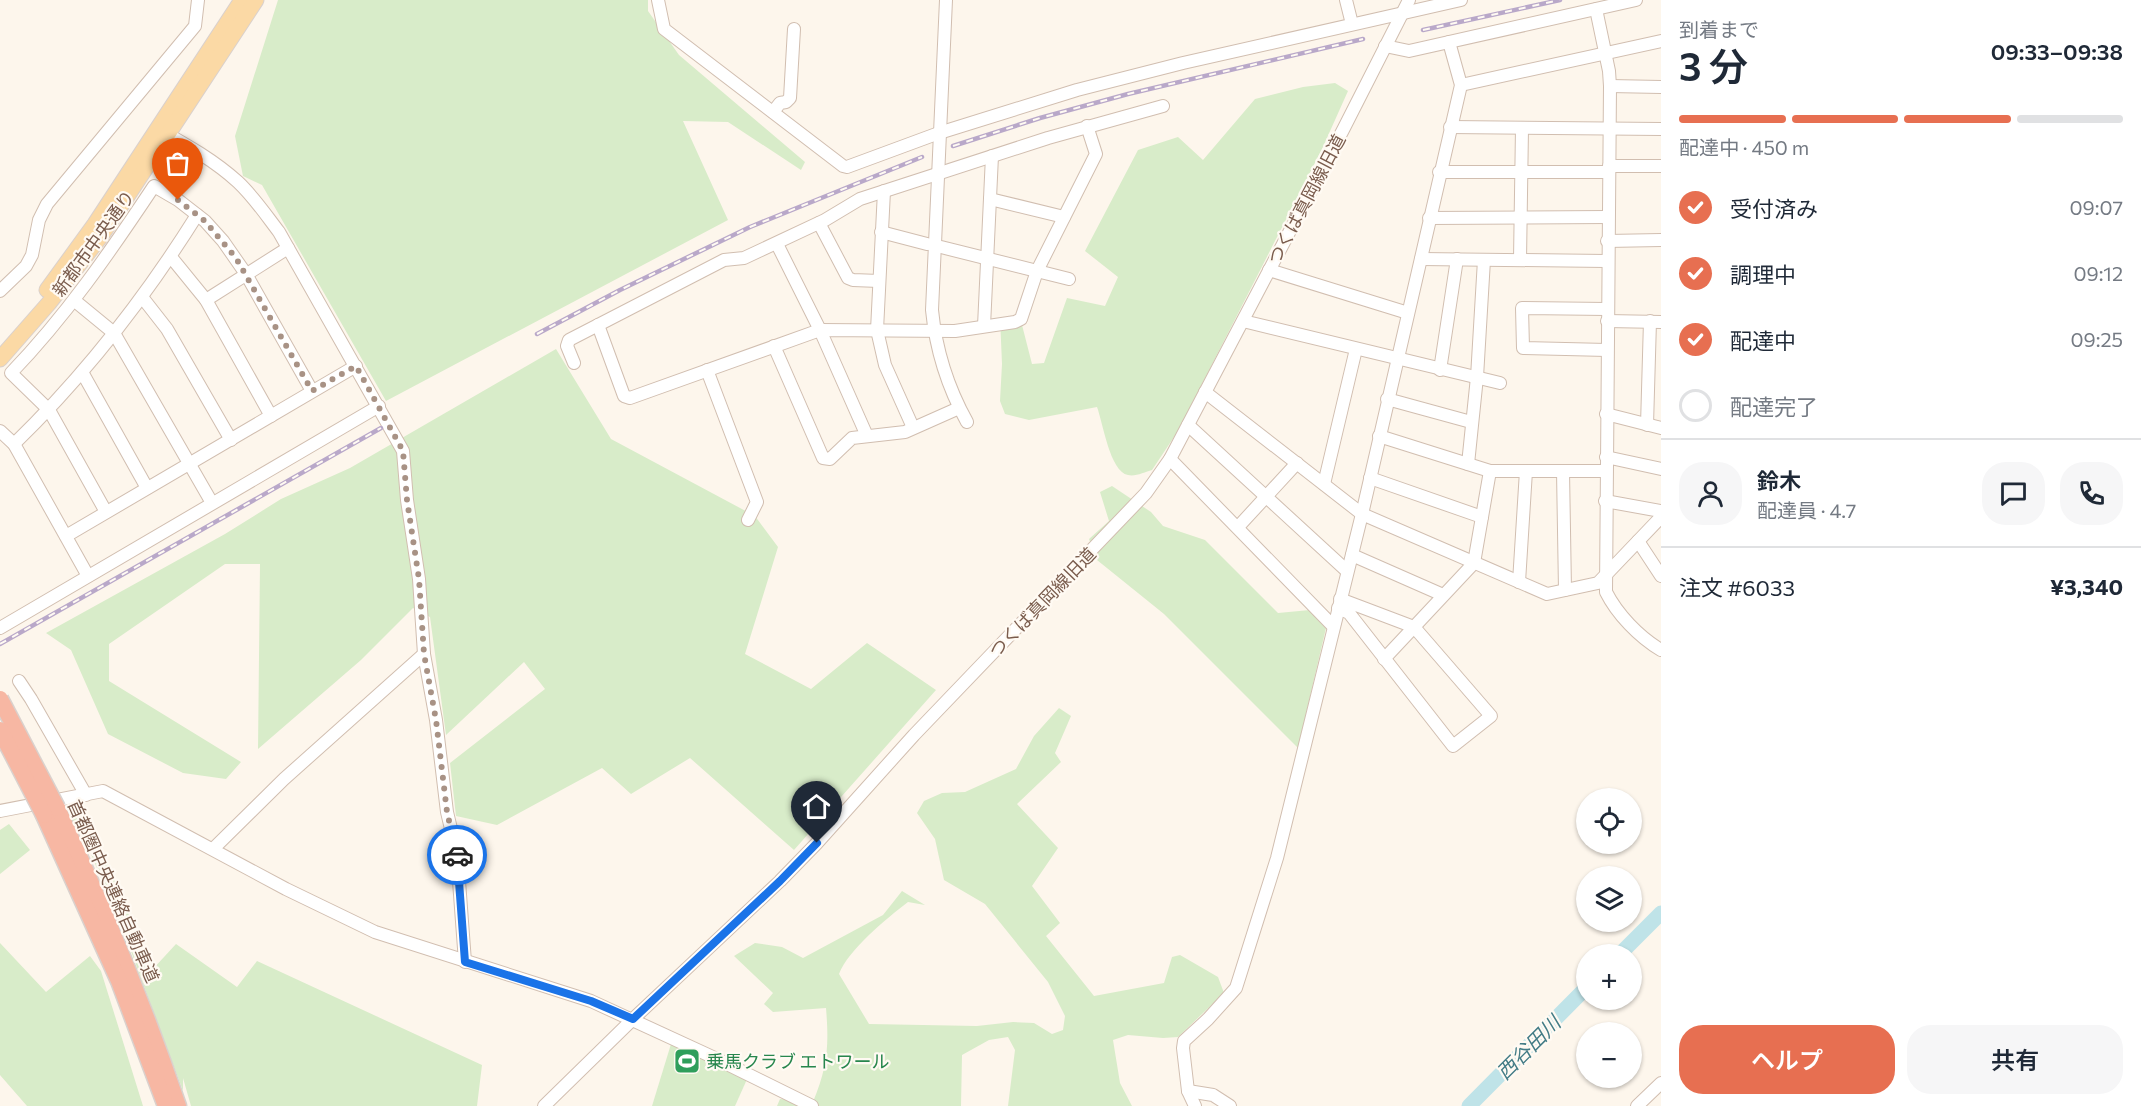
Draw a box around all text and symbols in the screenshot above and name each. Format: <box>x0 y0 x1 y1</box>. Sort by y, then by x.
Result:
text: 到着まで <box>1679 17 1759 41</box>
text: 09:33–09:38 <box>1991 38 2123 65</box>
text: 3 分 <box>1679 41 1748 89</box>
street label: つくば真岡線旧道 <box>1262 130 1350 268</box>
text: 配達中 · 450 m <box>1679 135 1809 159</box>
pin <box>152 138 203 200</box>
icon: bag <box>161 147 194 180</box>
street label: 新都市中央通り <box>47 186 139 300</box>
icon: check <box>1679 191 1712 224</box>
text: 受付済み <box>1730 195 1818 222</box>
text: 09:07 <box>2070 195 2123 219</box>
icon: check <box>1679 257 1712 290</box>
text: 調理中 <box>1730 261 1796 288</box>
text: 09:12 <box>2073 261 2123 285</box>
icon: check <box>1679 323 1712 356</box>
text: 配達中 <box>1730 327 1796 354</box>
text: 09:25 <box>2071 327 2123 351</box>
text: 配達完了 <box>1730 393 1818 420</box>
button: person <box>1679 462 1742 525</box>
button: chat <box>1982 462 2045 525</box>
button: phone <box>2060 462 2123 525</box>
text: 鈴木 <box>1757 467 1801 494</box>
text: 配達員 · 4.7 <box>1757 498 1856 522</box>
street label: つくば真岡線旧道 <box>984 543 1100 661</box>
text: ¥3,340 <box>2050 573 2123 600</box>
text: 注文 #6033 <box>1679 574 1795 601</box>
pin <box>791 781 842 843</box>
map controls <box>1576 788 1642 1088</box>
button: locate <box>1576 788 1642 854</box>
icon: home <box>800 790 833 823</box>
street label: 首都圏中央連絡自動車道 <box>64 796 164 986</box>
courier <box>427 825 487 885</box>
icon: car <box>441 839 474 872</box>
button: layers <box>1576 866 1642 932</box>
button: + <box>1576 944 1642 1010</box>
water label: 西谷田川 <box>1491 1009 1566 1084</box>
button: − <box>1576 1022 1642 1088</box>
button: ヘルプ <box>1679 1025 1895 1094</box>
button: 共有 <box>1907 1025 2123 1094</box>
sports icon: 乗馬クラブ エトワール <box>672 1046 702 1076</box>
place label: 乗馬クラブ エトワール <box>706 1050 889 1072</box>

